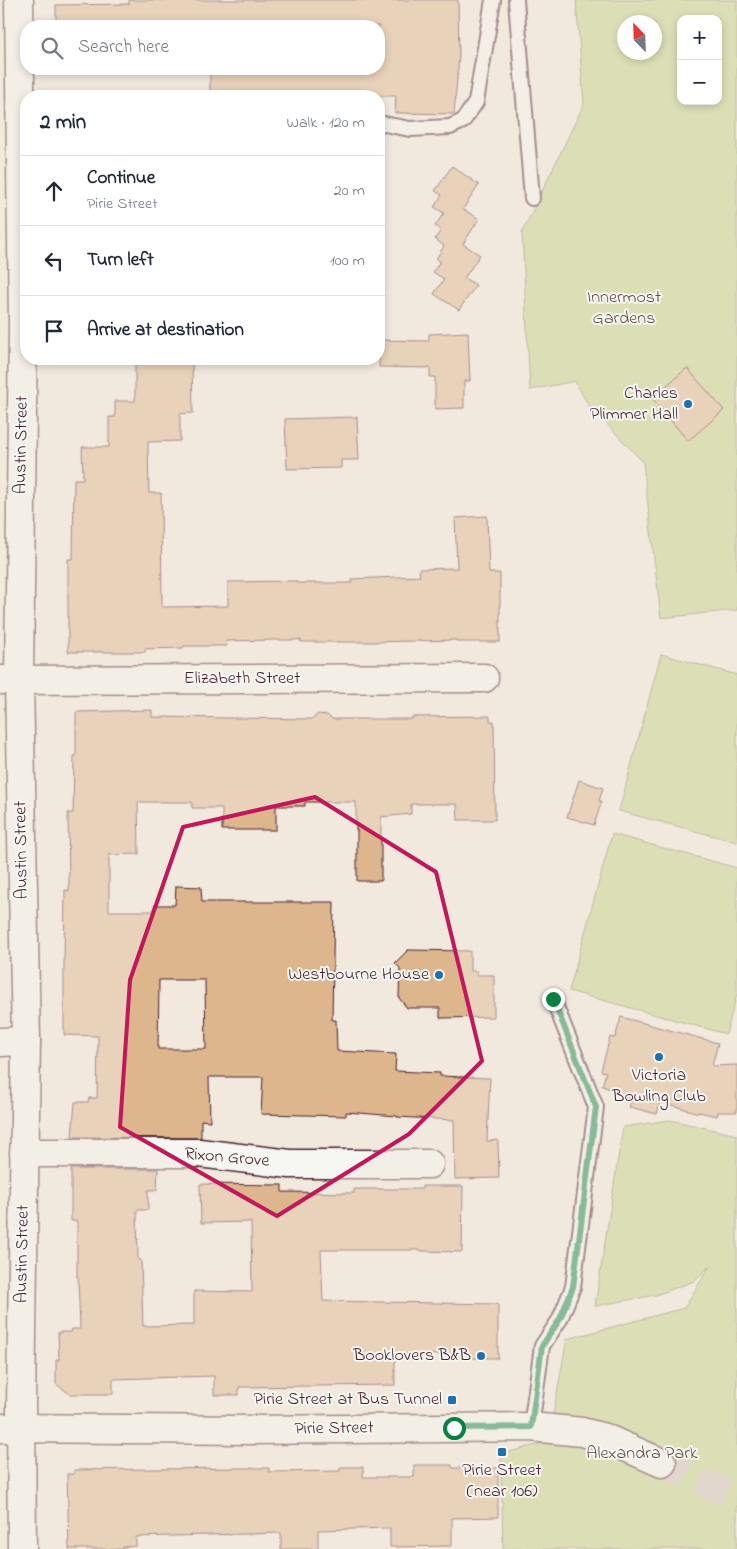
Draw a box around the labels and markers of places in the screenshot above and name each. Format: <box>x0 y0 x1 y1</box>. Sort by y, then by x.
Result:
place label: Charles Plimmer Hall <box>590 381 678 428</box>
marker: Charles Plimmer Hall <box>682 398 694 410</box>
place label: Westbourne House <box>288 962 430 988</box>
marker: Westbourne House <box>433 969 445 981</box>
marker: Victoria Bowling Club <box>653 1051 665 1063</box>
place label: Victoria Bowling Club <box>611 1063 706 1111</box>
place label: Booklovers B&B <box>352 1343 471 1369</box>
marker: Booklovers B&B <box>475 1350 487 1362</box>
place label: Pirie Street at Bus Tunnel <box>254 1387 442 1413</box>
marker: Pirie Street at Bus Tunnel <box>446 1394 458 1406</box>
marker: Pirie Street (near 106) <box>496 1446 508 1458</box>
place label: Pirie Street (near 106) <box>462 1458 542 1505</box>

